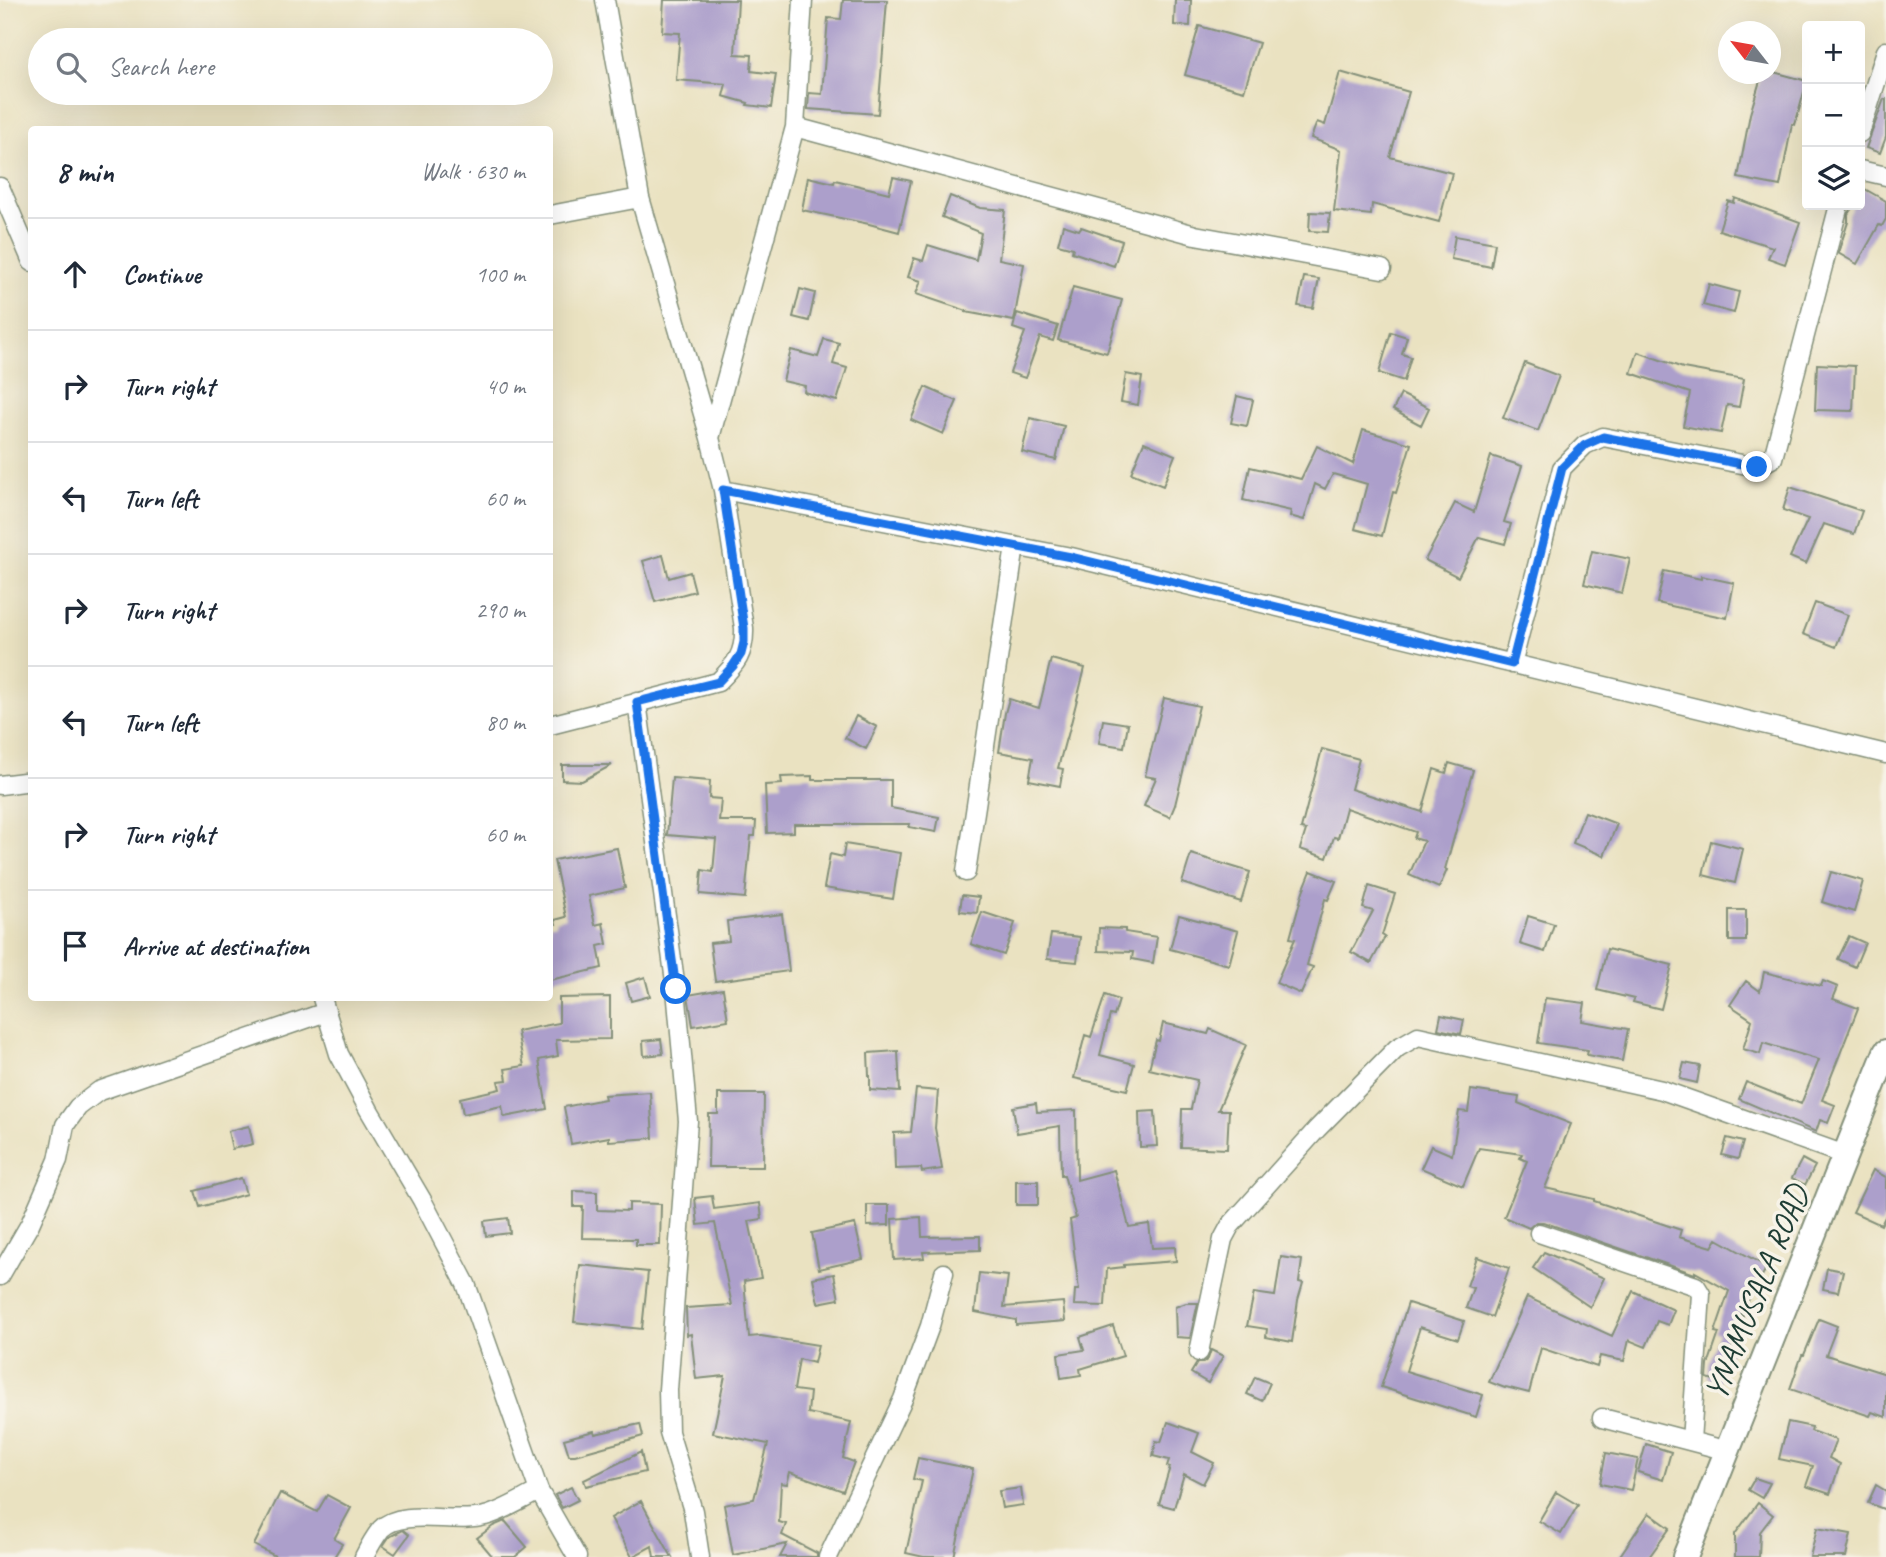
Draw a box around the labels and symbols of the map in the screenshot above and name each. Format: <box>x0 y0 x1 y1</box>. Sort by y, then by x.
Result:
north arrow <box>1718 21 1781 84</box>
route end <box>1741 451 1772 482</box>
route start <box>660 973 691 1004</box>
street label: YNAMUSALA ROAD <box>1694 1177 1819 1405</box>

